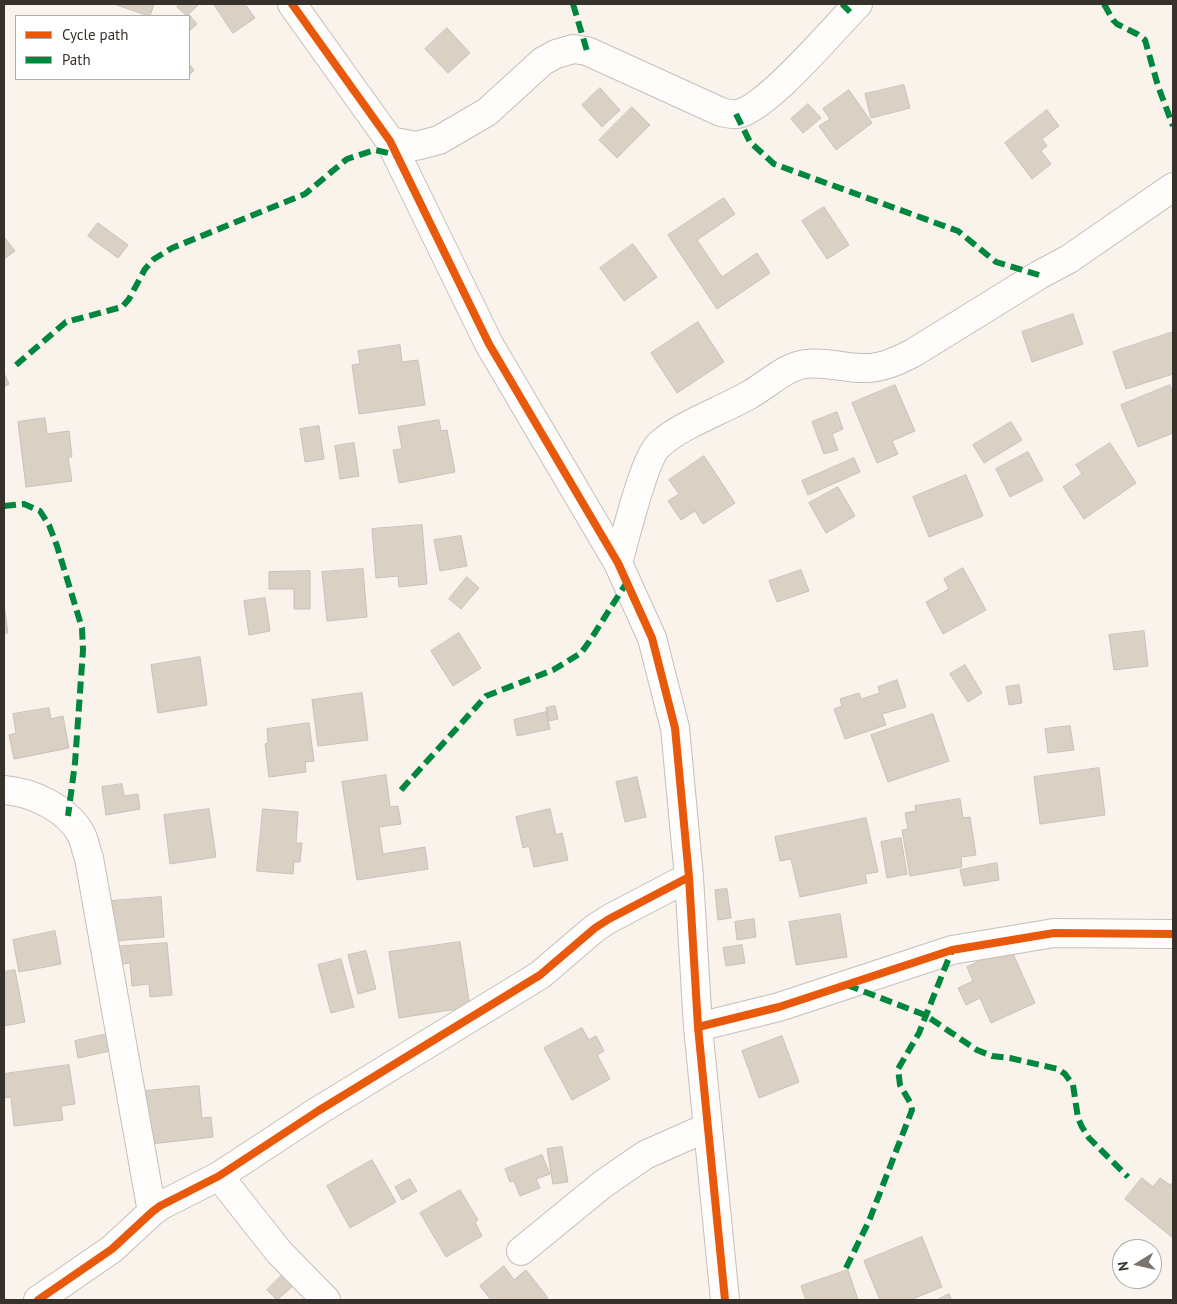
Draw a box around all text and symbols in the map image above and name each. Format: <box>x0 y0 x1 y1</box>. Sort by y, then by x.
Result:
legend <box>15 15 190 80</box>
text: Cycle path <box>62 25 128 44</box>
text: Path <box>62 50 91 69</box>
north arrow <box>1112 1239 1162 1289</box>
text: N <box>1114 1260 1133 1272</box>

